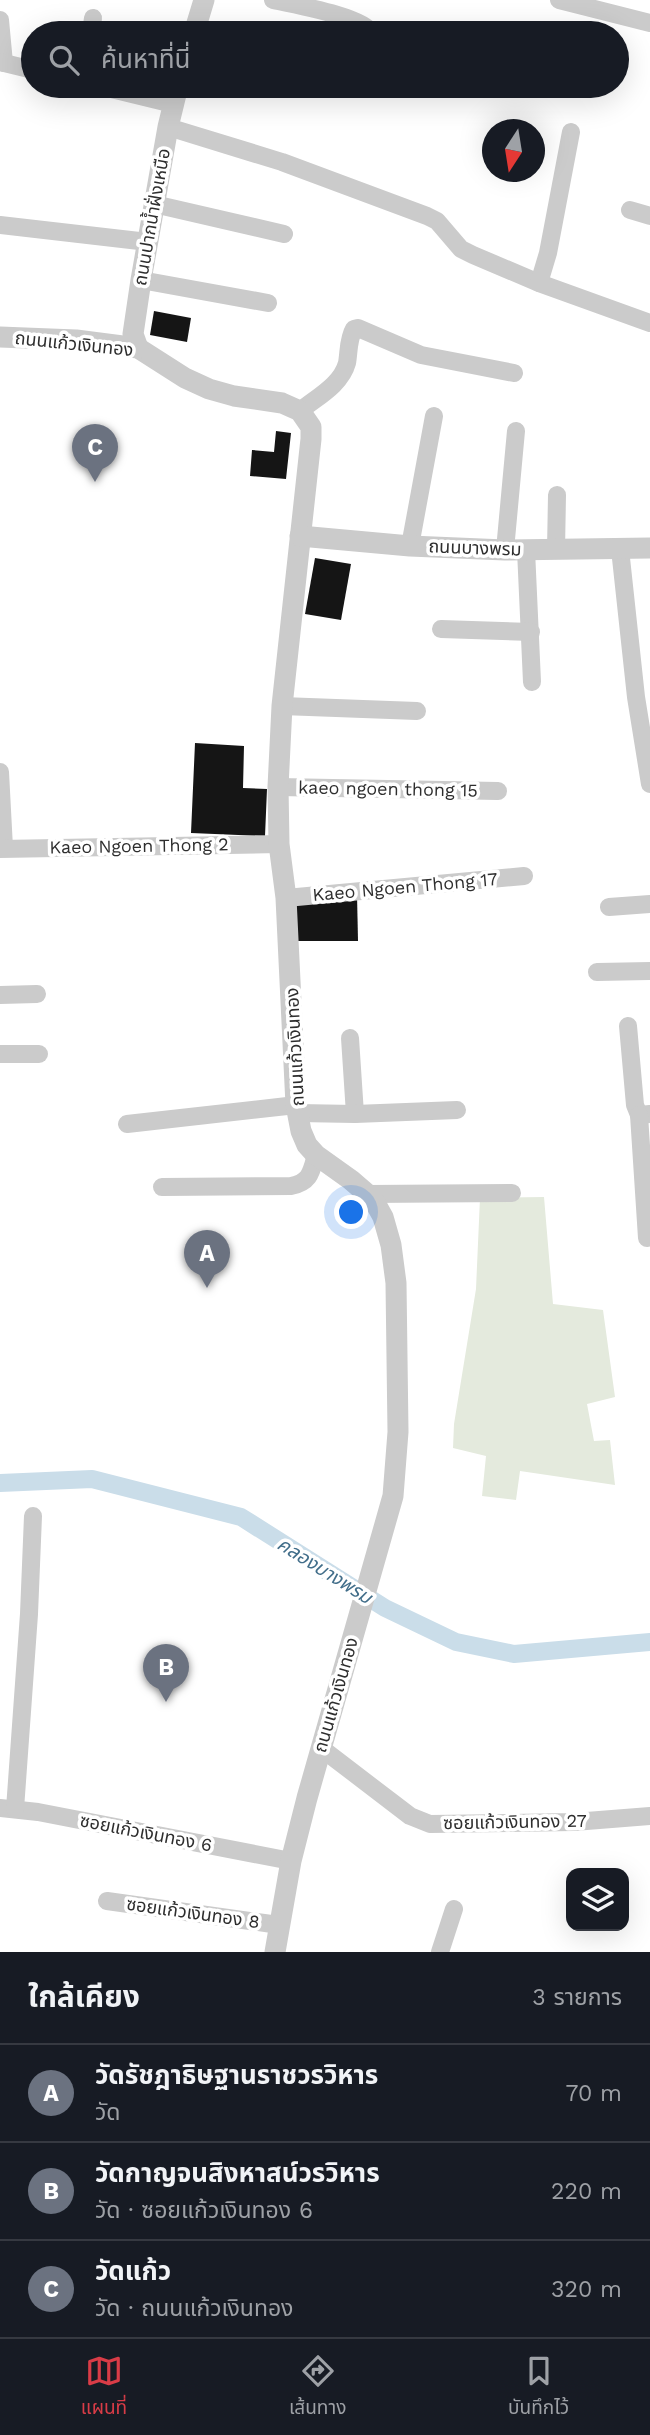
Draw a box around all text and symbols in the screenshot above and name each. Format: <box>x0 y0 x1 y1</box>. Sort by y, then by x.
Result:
search box <box>21 21 629 98</box>
icon: search <box>45 41 83 79</box>
text: ค้นหาที่นี่ <box>101 44 191 74</box>
north arrow <box>482 119 545 182</box>
street label: ถนนปากน้ำฝั่งเหนือ <box>127 146 174 287</box>
street label: ถนนแก้วเงินทอง <box>14 327 134 360</box>
pin: C <box>72 424 118 482</box>
street label: ถนนบางพรม <box>428 535 522 560</box>
street label: kaeo ngoen thong 15 <box>298 776 478 801</box>
street label: Kaeo Ngoen Thong 2 <box>49 833 229 858</box>
street label: Kaeo Ngoen Thong 17 <box>312 868 498 905</box>
street label: ถนนแก้วเงินทอง <box>281 987 308 1107</box>
your location <box>334 1195 368 1229</box>
pin: A <box>184 1230 230 1288</box>
water label: คลองบางพรม <box>273 1532 377 1609</box>
street label: ถนนแก้วเงินทอง <box>309 1635 362 1755</box>
pin: B <box>143 1644 189 1702</box>
street label: ซอยแก้วเงินทอง 6 <box>78 1809 214 1856</box>
street label: ซอยแก้วเงินทอง 27 <box>443 1810 587 1833</box>
map controls <box>566 1868 629 1931</box>
button: layers <box>566 1868 629 1931</box>
street label: ซอยแก้วเงินทอง 8 <box>125 1893 261 1932</box>
text: ใกล้เคียง <box>28 1979 140 2014</box>
text: 3 รายการ <box>532 1984 622 2011</box>
text: วัดรัชฎาธิษฐานราชวรวิหาร <box>95 2060 378 2090</box>
text: A <box>43 2080 59 2107</box>
text: 70 m <box>565 2080 622 2107</box>
text: วัด <box>95 2099 120 2126</box>
text: วัดกาญจนสิงหาสน์วรวิหาร <box>95 2158 380 2188</box>
text: B <box>43 2178 59 2205</box>
text: 220 m <box>551 2178 622 2205</box>
text: วัด · ซอยแก้วเงินทอง 6 <box>95 2197 313 2224</box>
text: วัดแก้ว <box>95 2256 171 2286</box>
text: C <box>43 2276 59 2303</box>
text: 320 m <box>551 2276 622 2303</box>
text: วัด · ถนนแก้วเงินทอง <box>95 2295 293 2322</box>
tab: แผนที่ <box>81 2352 127 2423</box>
tab: เส้นทาง <box>289 2352 346 2423</box>
tab: บันทึกไว้ <box>508 2352 569 2423</box>

